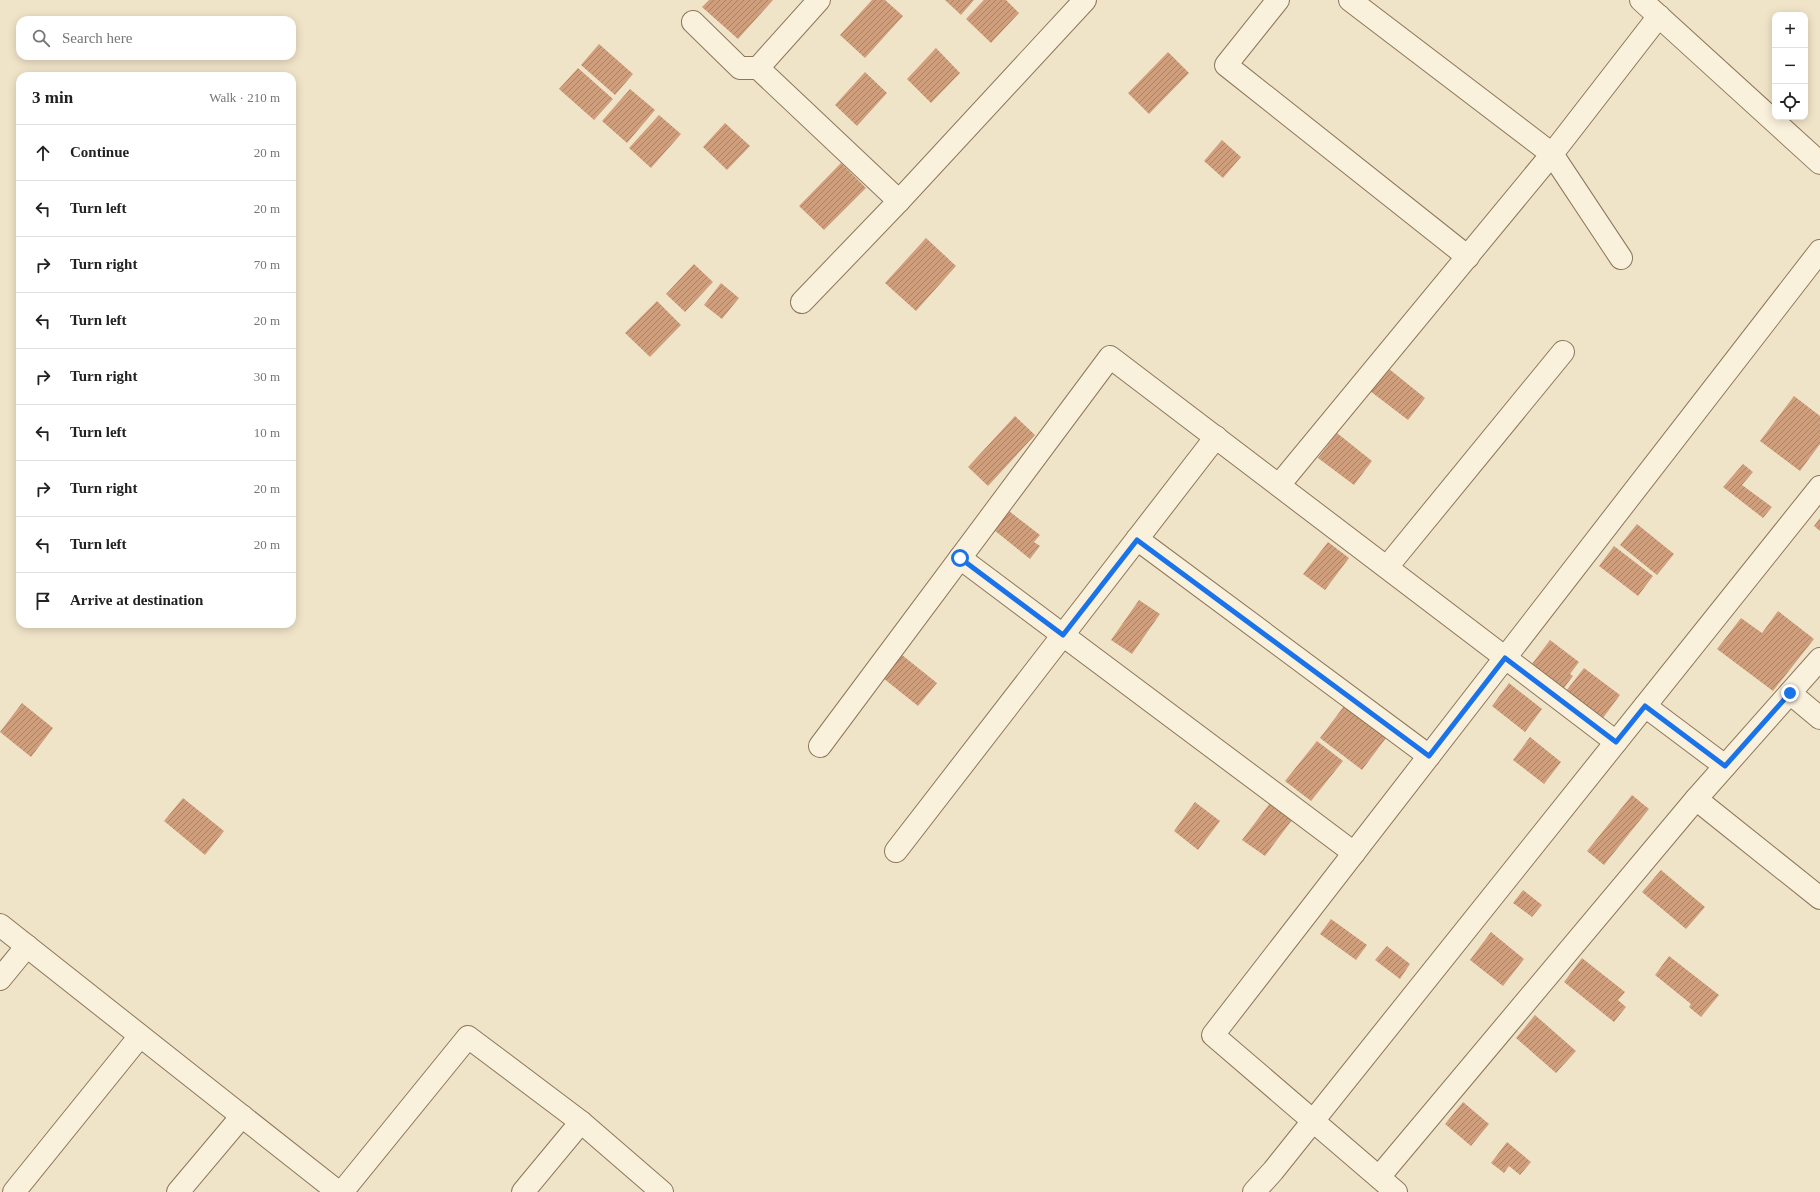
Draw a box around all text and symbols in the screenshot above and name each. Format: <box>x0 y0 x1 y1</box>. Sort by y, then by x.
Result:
map controls <box>1772 12 1808 120</box>
button: + <box>1772 12 1808 48</box>
search box <box>16 16 296 60</box>
icon: search <box>30 27 52 49</box>
text: Search here <box>62 30 132 46</box>
button: − <box>1772 48 1808 84</box>
button: locate <box>1772 84 1808 120</box>
text: 3 min <box>32 88 73 107</box>
text: Walk · 210 m <box>209 90 280 105</box>
icon: ahead <box>32 142 54 164</box>
text: Continue <box>70 144 129 160</box>
text: 20 m <box>254 145 280 160</box>
icon: left <box>32 198 54 220</box>
text: Turn left <box>70 200 127 216</box>
text: 20 m <box>254 201 280 216</box>
icon: right <box>32 254 54 276</box>
text: Turn right <box>70 256 137 272</box>
text: 70 m <box>254 257 280 272</box>
icon: left <box>32 310 54 332</box>
text: Turn left <box>70 312 127 328</box>
text: 20 m <box>254 313 280 328</box>
icon: right <box>32 366 54 388</box>
text: Turn right <box>70 368 137 384</box>
text: 30 m <box>254 369 280 384</box>
icon: left <box>32 422 54 444</box>
text: Turn left <box>70 424 127 440</box>
text: 10 m <box>254 425 280 440</box>
icon: right <box>32 478 54 500</box>
text: Turn right <box>70 480 137 496</box>
text: 20 m <box>254 481 280 496</box>
icon: left <box>32 534 54 556</box>
text: Turn left <box>70 536 127 552</box>
text: 20 m <box>254 537 280 552</box>
route start <box>951 549 969 567</box>
icon: arrive <box>32 590 54 612</box>
text: Arrive at destination <box>70 592 203 608</box>
route end <box>1781 684 1799 702</box>

